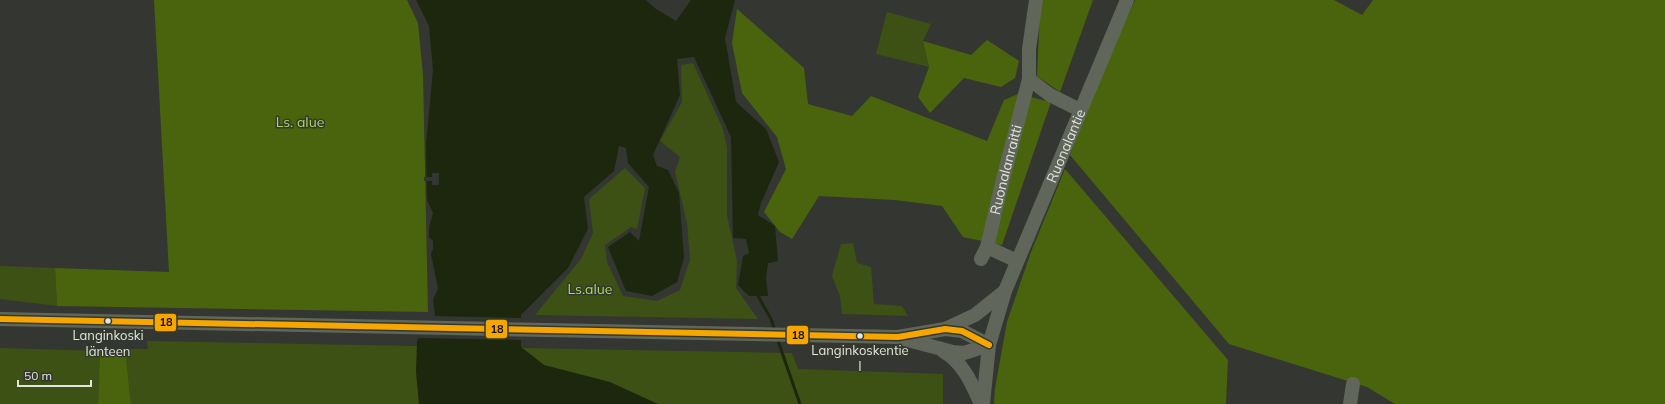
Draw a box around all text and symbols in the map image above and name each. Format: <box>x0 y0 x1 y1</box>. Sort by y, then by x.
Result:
street label: Ruonalantie <box>1042 106 1089 185</box>
park label: Ls. alue <box>276 113 324 131</box>
street label: Ruonalanraitti <box>986 123 1026 216</box>
park label: Ls.alue <box>568 280 612 298</box>
line badge: 18 <box>154 313 177 332</box>
text: 18 <box>159 315 173 329</box>
marker: Langinkoski länteen <box>103 316 113 326</box>
line badge: 18 <box>485 319 508 339</box>
text: 18 <box>490 322 504 336</box>
line badge: 18 <box>786 325 809 345</box>
place label: Langinkoski länteen <box>72 327 144 359</box>
text: 18 <box>791 328 805 342</box>
marker: Langinkoskentie I <box>855 331 865 341</box>
place label: Langinkoskentie I <box>811 342 909 374</box>
scale bar <box>18 362 91 388</box>
text: 50 m <box>24 368 52 383</box>

